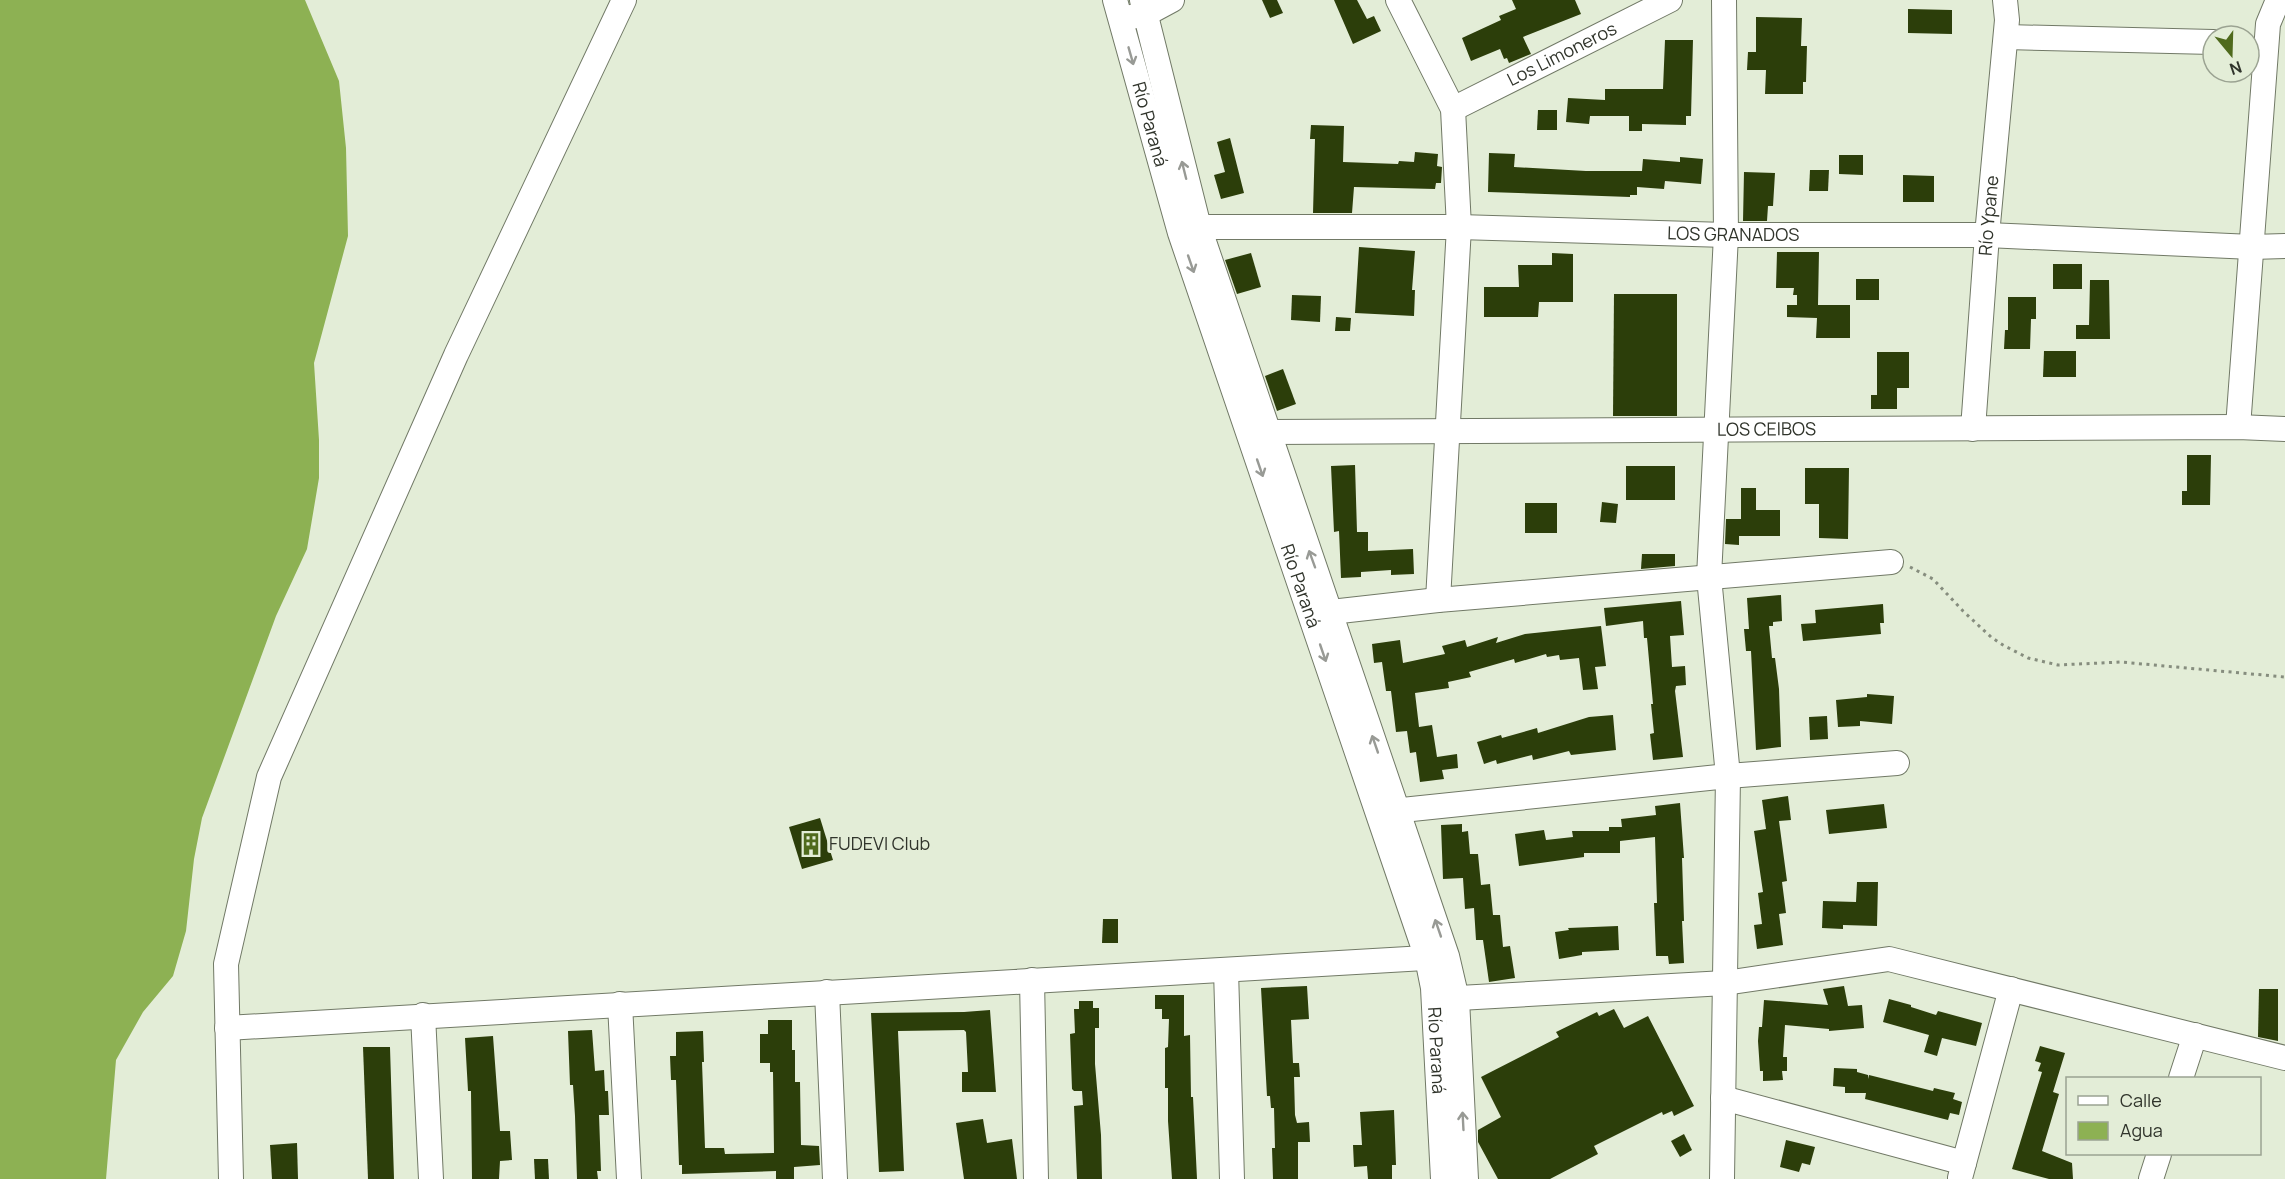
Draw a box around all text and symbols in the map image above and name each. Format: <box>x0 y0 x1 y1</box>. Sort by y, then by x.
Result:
street label: Los Limoneros <box>1503 16 1620 91</box>
north arrow <box>2201 24 2261 84</box>
one-way arrow <box>1125 46 1137 65</box>
text: N <box>2227 56 2245 80</box>
street label: Río Paraná <box>1127 79 1174 169</box>
one-way arrow <box>1178 161 1190 180</box>
street label: Río Ypane <box>1973 174 2003 257</box>
street label: LOS GRANADOS <box>1667 220 1799 246</box>
one-way arrow <box>1186 254 1197 273</box>
street label: LOS CEIBOS <box>1717 416 1816 441</box>
one-way arrow <box>1256 458 1267 477</box>
street label: Río Paraná <box>1276 541 1327 631</box>
one-way arrow <box>1306 550 1317 569</box>
one-way arrow <box>1318 643 1329 662</box>
one-way arrow <box>1369 735 1380 753</box>
building icon: FUDEVI Club <box>798 831 824 857</box>
place label: FUDEVI Club <box>829 831 930 855</box>
one-way arrow <box>1431 919 1442 938</box>
street label: Río Paraná <box>1423 1006 1452 1095</box>
legend <box>2066 1077 2261 1155</box>
text: Calle <box>2120 1088 2162 1112</box>
one-way arrow <box>1458 1111 1469 1131</box>
text: Agua <box>2120 1118 2163 1142</box>

